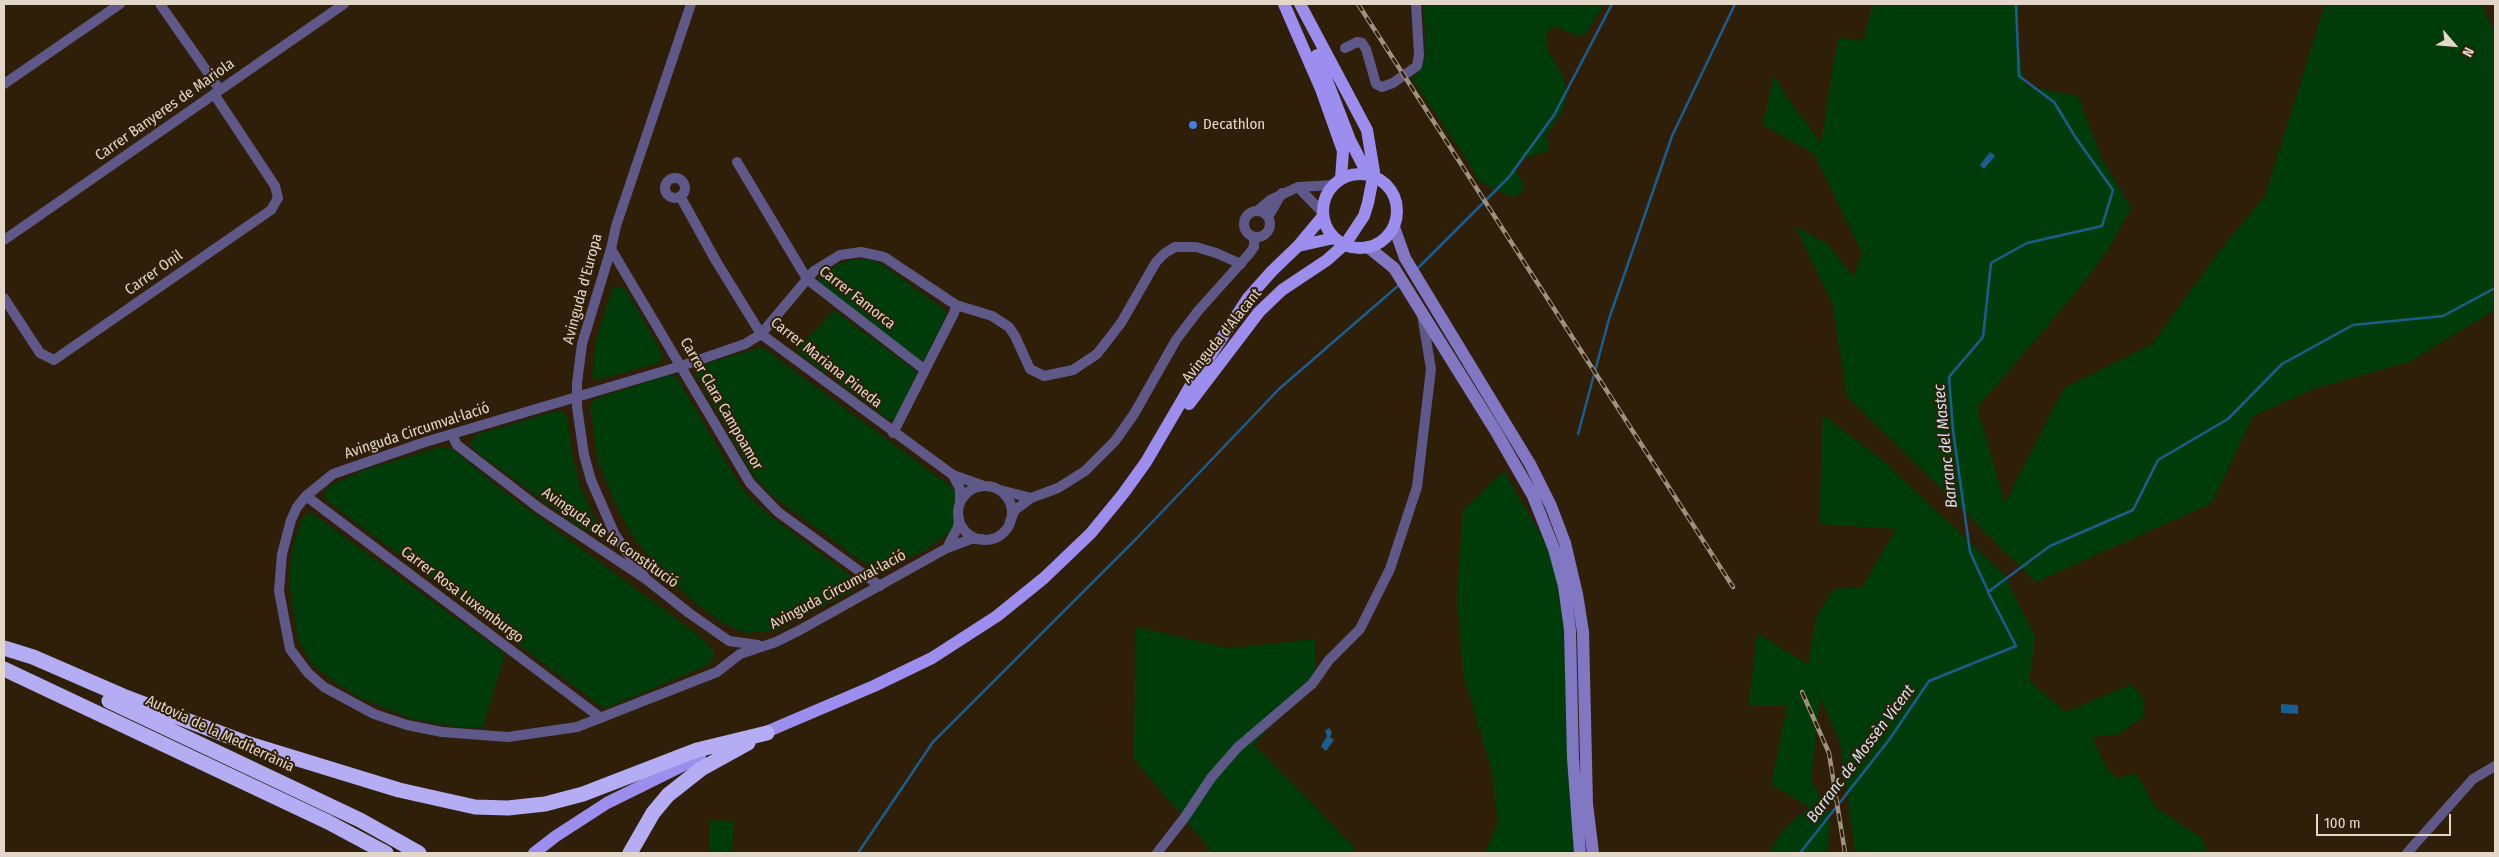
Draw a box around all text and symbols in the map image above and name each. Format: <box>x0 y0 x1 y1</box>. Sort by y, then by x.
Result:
north arrow <box>2429 20 2479 70</box>
text: N <box>2458 44 2477 60</box>
street label: Carrer Banyeres de Mariola <box>92 55 238 165</box>
place label: Decathlon <box>1203 116 1265 134</box>
marker: Decathlon <box>1187 119 1199 131</box>
street label: Avinguda d'Europa <box>560 232 606 346</box>
street label: Carrer Onil <box>122 247 186 299</box>
street label: Carrer Famorca <box>815 263 899 333</box>
street label: Avinguda d'Alacant <box>1178 285 1266 387</box>
street label: Carrer Mariana Pineda <box>767 314 885 412</box>
street label: Carrer Clara Campoamor <box>676 335 766 473</box>
water label: Barranc del Mastec <box>1930 383 1962 509</box>
street label: Avinguda Circumval·lació <box>342 399 492 463</box>
street label: Avinguda de la Constitució <box>538 484 682 592</box>
street label: Carrer Rosa Luxemburgo <box>397 543 527 647</box>
street label: Avinguda Circumval·lació <box>767 546 909 634</box>
water label: Barranc de Mossèn Vicent <box>1803 681 1919 827</box>
street label: Autovia de la Mediterrània <box>143 692 297 776</box>
scale bar <box>2319 804 2454 836</box>
text: 100 m <box>2324 814 2361 832</box>

